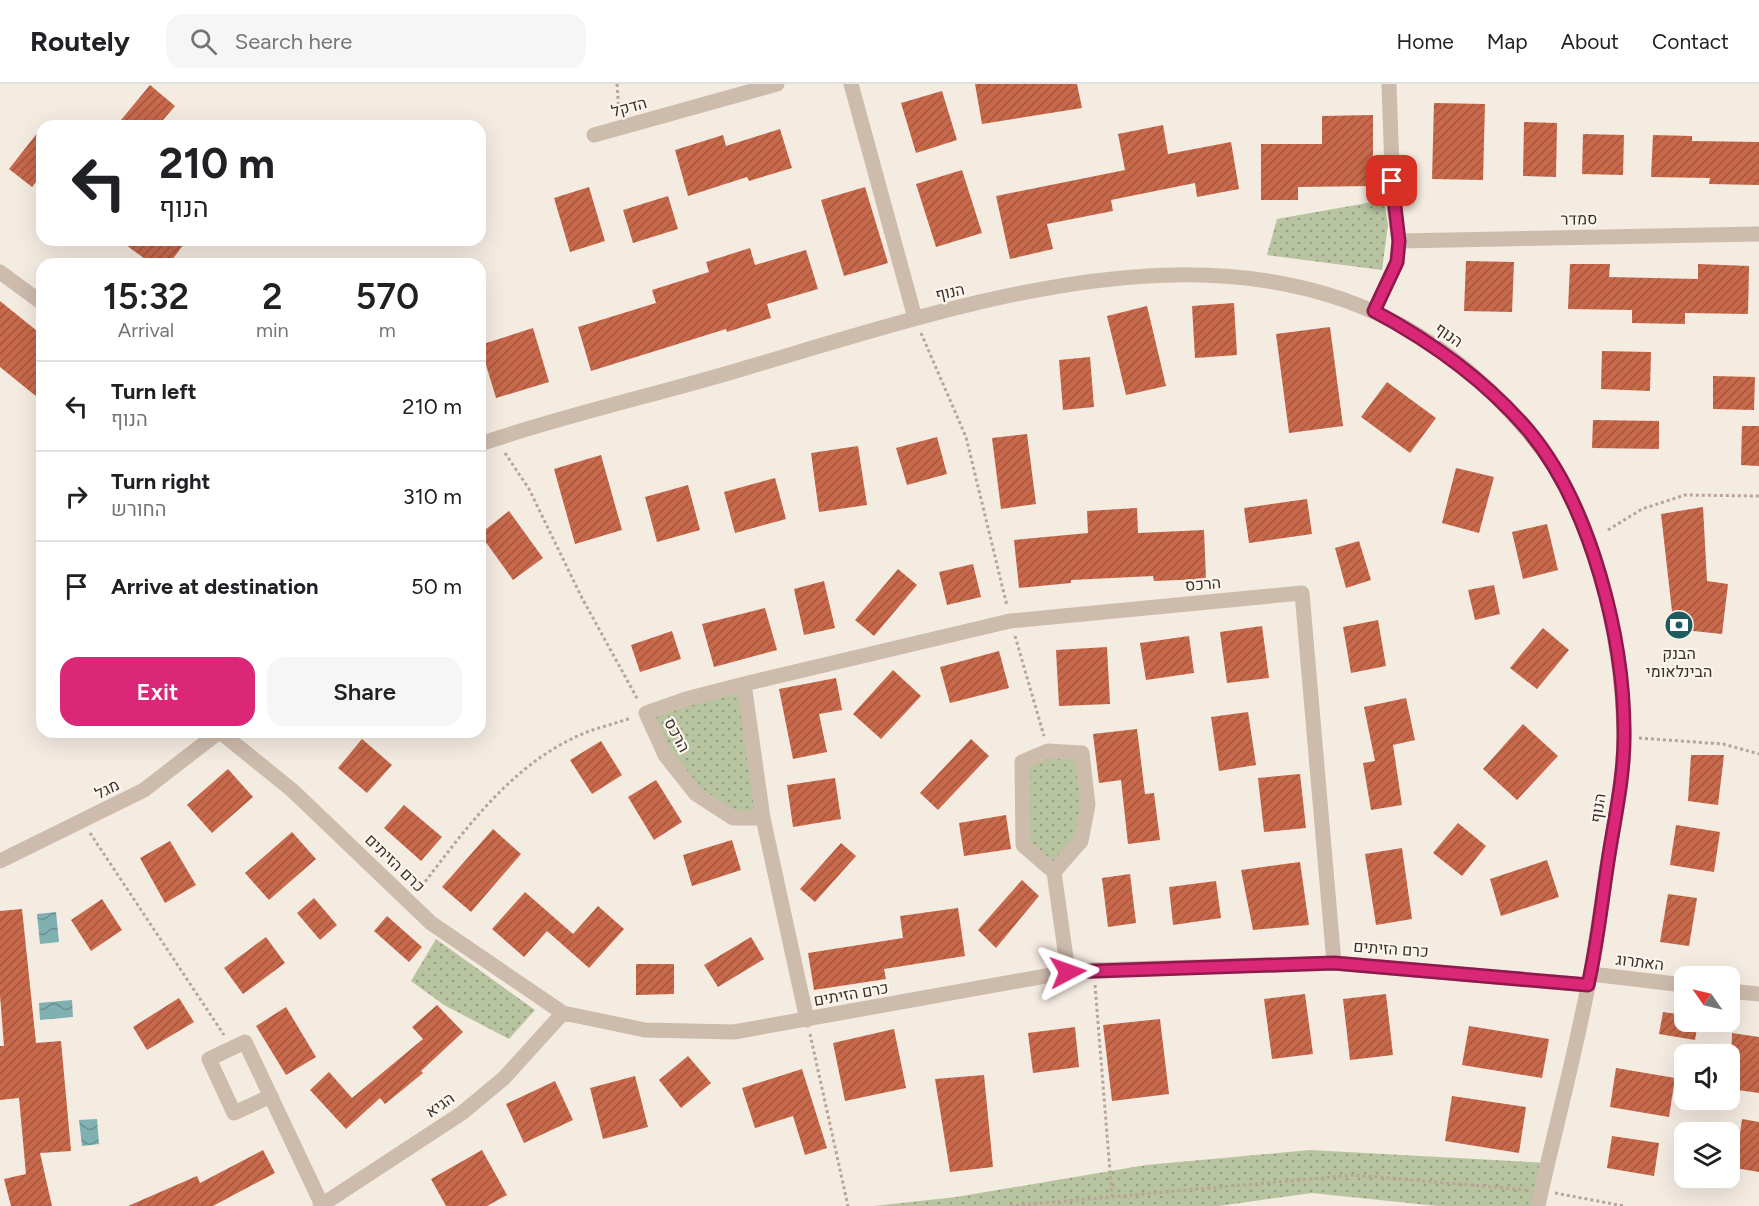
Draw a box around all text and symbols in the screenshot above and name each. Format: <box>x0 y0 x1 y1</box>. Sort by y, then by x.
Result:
search box <box>166 14 586 68</box>
text: Routely <box>30 24 130 58</box>
icon: search <box>187 25 220 58</box>
text: Search here <box>235 28 352 55</box>
text: Home <box>1397 29 1454 54</box>
text: Map <box>1487 29 1528 54</box>
text: About <box>1561 29 1619 54</box>
text: Contact <box>1652 29 1729 54</box>
street label: הדקל <box>609 93 649 121</box>
text: 210 m <box>159 138 275 189</box>
icon: left <box>60 144 138 222</box>
pin <box>1366 155 1417 206</box>
icon: arrive <box>1375 164 1408 197</box>
text: הנוף <box>159 191 209 224</box>
street label: סמדר <box>1561 209 1597 229</box>
text: 15:32 <box>103 275 189 318</box>
text: 2 <box>262 275 283 318</box>
text: 570 <box>355 275 419 318</box>
street label: הנוף <box>934 280 966 304</box>
text: Arrival <box>118 318 174 342</box>
text: min <box>256 318 289 342</box>
text: m <box>379 318 396 342</box>
street label: הנוף <box>1432 319 1466 351</box>
text: Turn left <box>111 378 197 405</box>
icon: left <box>60 390 93 423</box>
text: 210 m <box>402 393 462 420</box>
text: הנוף <box>111 407 148 431</box>
text: Turn right <box>111 468 210 495</box>
icon: right <box>60 480 93 513</box>
text: 310 m <box>403 483 462 510</box>
text: החורש <box>111 497 167 521</box>
icon: arrive <box>60 570 93 603</box>
text: Arrive at destination <box>111 573 319 600</box>
text: 50 m <box>411 573 462 600</box>
street label: הרכס <box>1184 573 1222 595</box>
bank icon: הבנק הבינלאומי <box>1663 609 1695 641</box>
place label: הבנק הבינלאומי <box>1646 644 1712 681</box>
button: Exit <box>60 657 255 726</box>
button: Share <box>267 657 462 726</box>
street label: הרכס <box>660 715 694 755</box>
street label: מגל <box>92 775 122 803</box>
street label: הנוף <box>1586 792 1610 824</box>
street label: כרם הזיתים <box>361 830 429 896</box>
street label: כרם הזיתים <box>1353 937 1429 961</box>
position arrow <box>1036 940 1100 1004</box>
street label: האתרוג <box>1615 950 1665 974</box>
north arrow <box>1674 966 1740 1032</box>
map controls <box>1674 966 1740 1188</box>
street label: כרם הזיתים <box>812 978 890 1010</box>
button: sound <box>1674 1044 1740 1110</box>
street label: הגיא <box>422 1088 458 1122</box>
button: layers <box>1674 1122 1740 1188</box>

